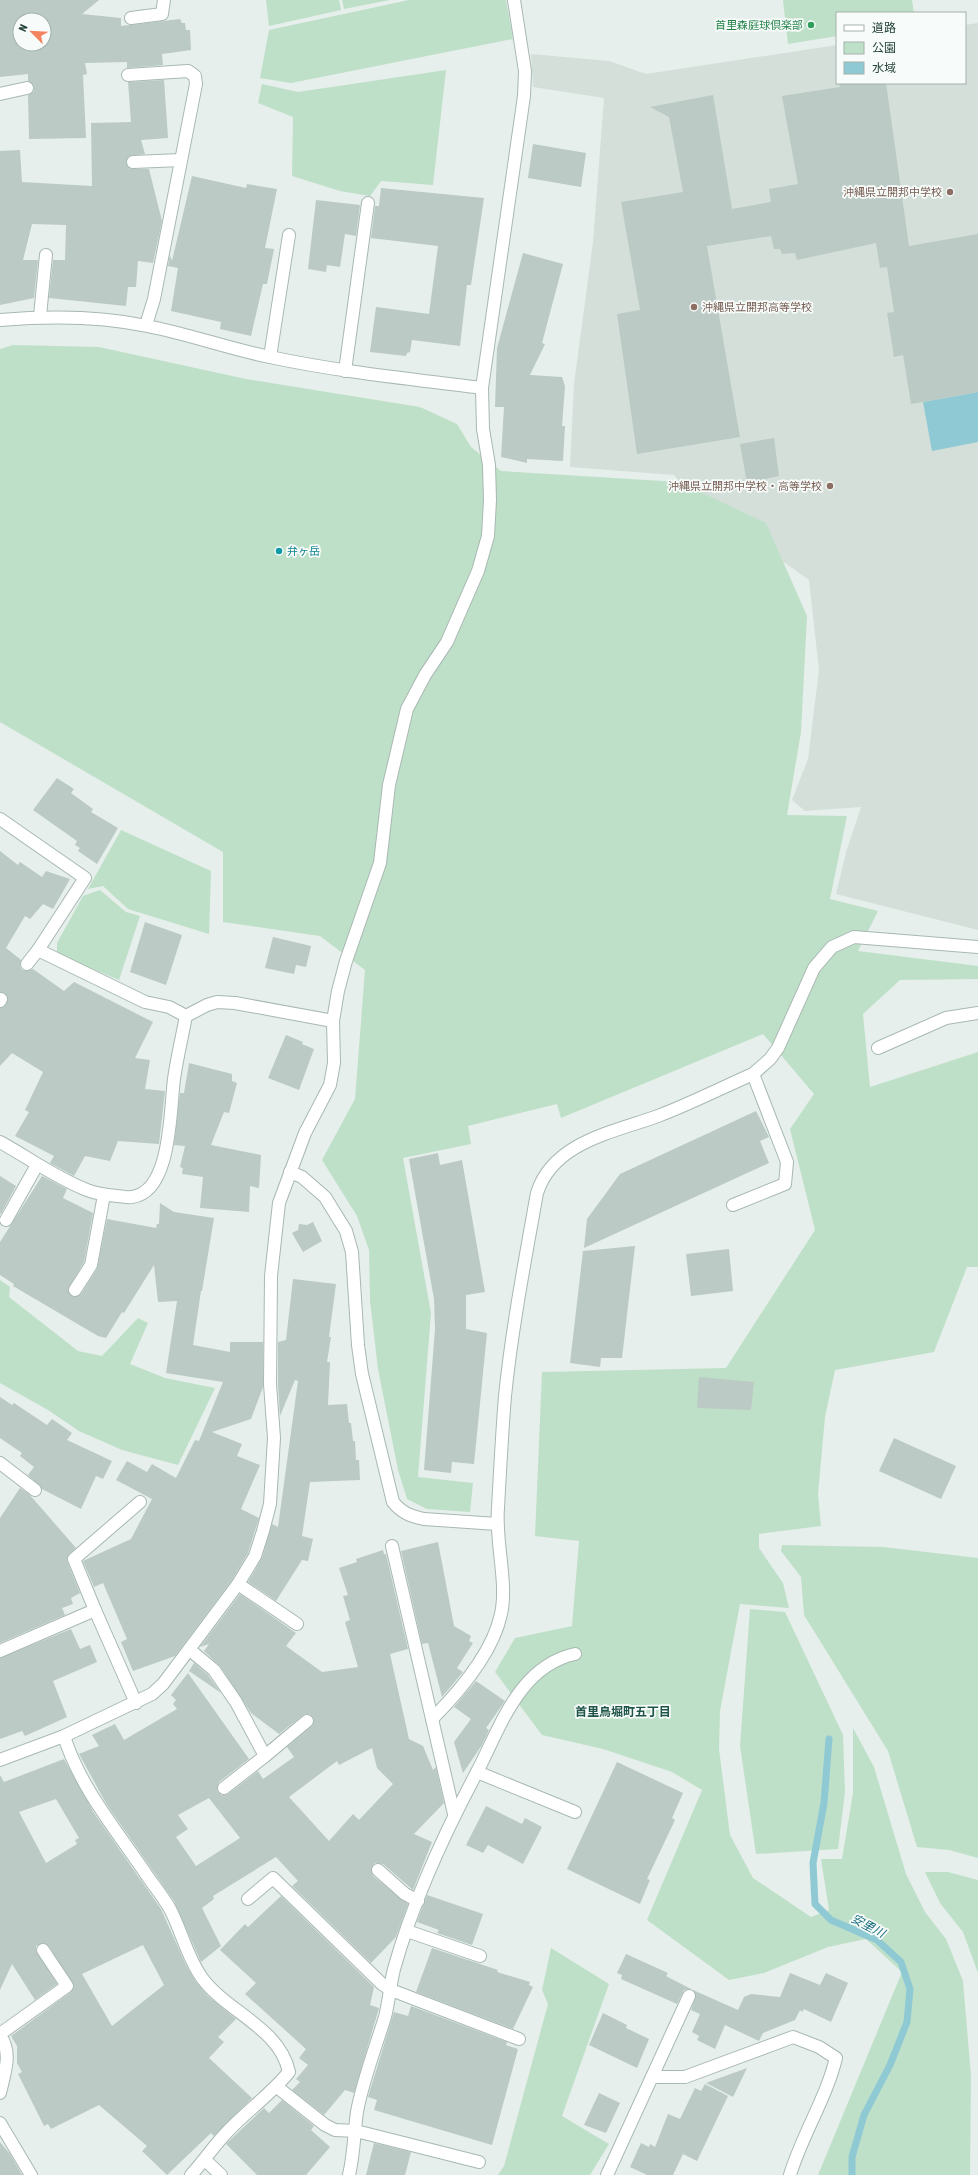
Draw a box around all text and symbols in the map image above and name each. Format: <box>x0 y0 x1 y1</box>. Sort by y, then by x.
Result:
north arrow <box>12 12 52 52</box>
legend <box>836 12 966 84</box>
place label: 首里森庭球倶楽部 <box>715 19 803 31</box>
marker: 首里森庭球倶楽部 <box>806 20 816 30</box>
text: 道路 <box>872 21 896 35</box>
text: N <box>16 23 30 33</box>
text: 公園 <box>872 41 896 55</box>
text: 水域 <box>872 61 896 75</box>
place label: 沖縄県立開邦中学校 <box>843 186 942 198</box>
marker: 沖縄県立開邦中学校 <box>945 187 955 197</box>
place label: 沖縄県立開邦高等学校 <box>702 301 812 313</box>
marker: 沖縄県立開邦高等学校 <box>689 302 699 312</box>
place label: 沖縄県立開邦中学校・高等学校 <box>668 480 822 492</box>
marker: 沖縄県立開邦中学校・高等学校 <box>825 481 835 491</box>
place label: 弁ヶ岳 <box>287 545 320 557</box>
marker: 弁ヶ岳 <box>274 546 284 556</box>
district label: 首里鳥堀町五丁目 <box>575 1705 671 1719</box>
water label: 安里川 <box>849 1911 889 1942</box>

